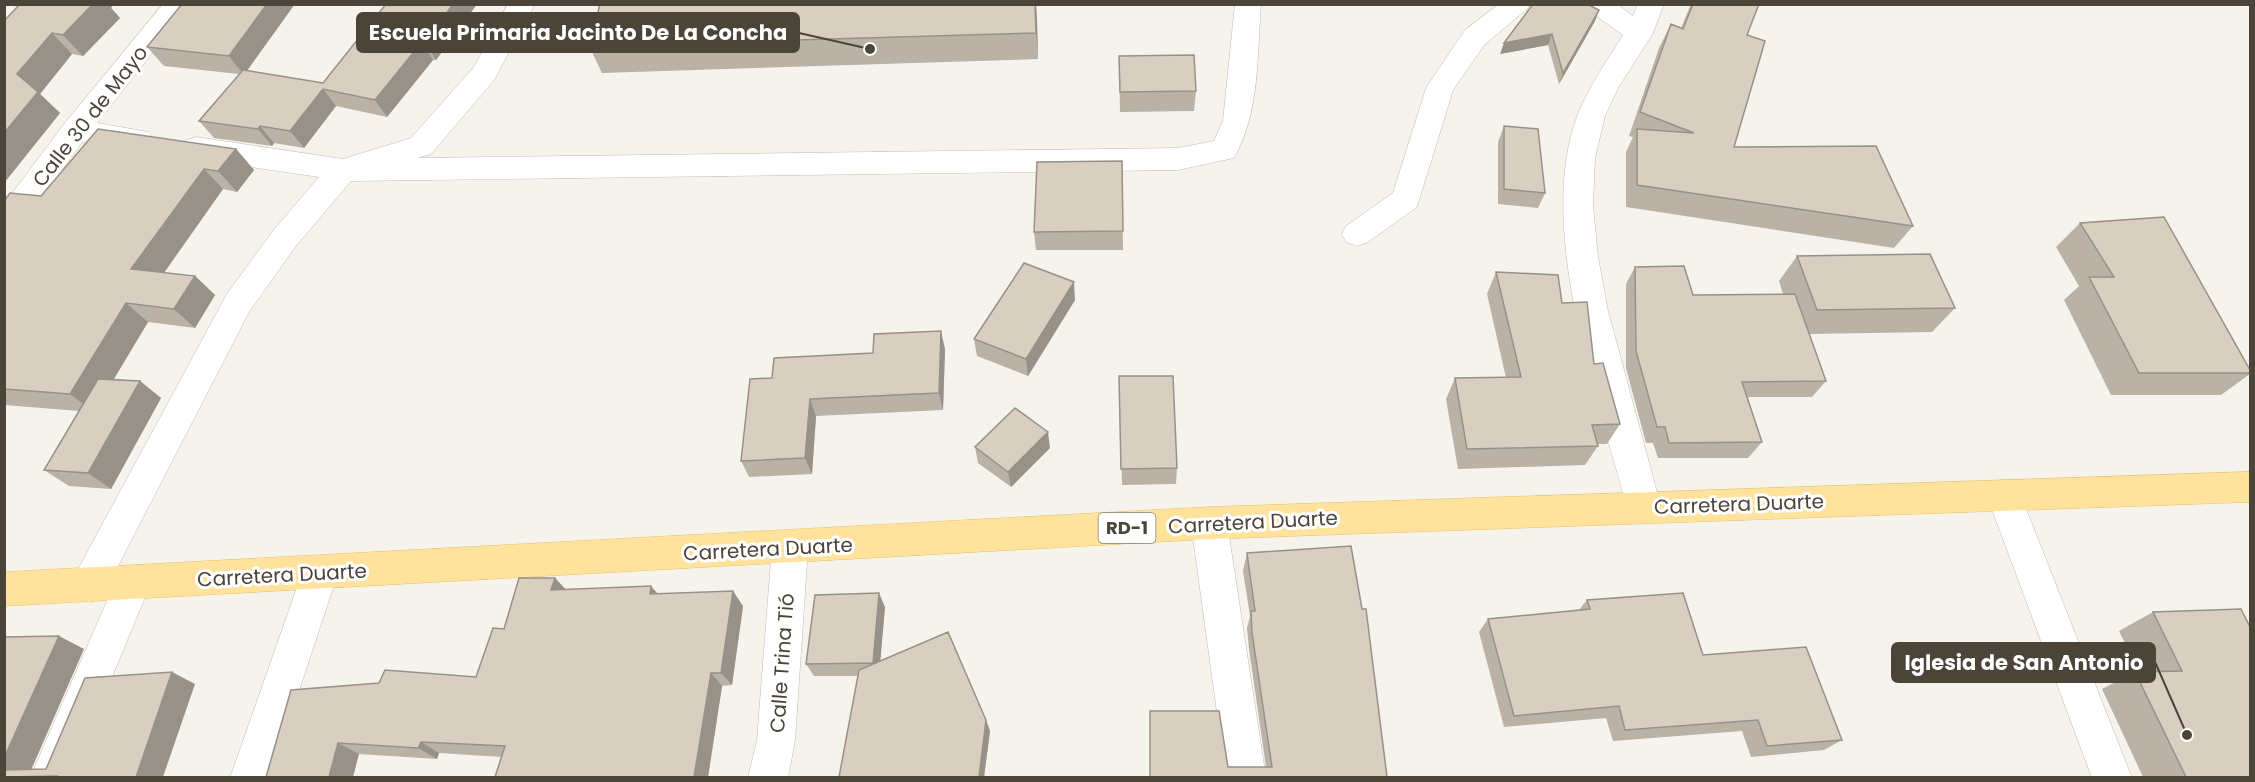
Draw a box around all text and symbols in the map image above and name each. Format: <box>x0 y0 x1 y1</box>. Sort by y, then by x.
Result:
callout: Escuela Primaria Jacinto De La Concha <box>357 13 799 52</box>
text: Escuela Primaria Jacinto De La Concha <box>369 18 787 47</box>
street label: Calle 30 de Mayo <box>26 40 154 192</box>
street label: Carretera Duarte <box>1654 487 1824 521</box>
street label: Carretera Duarte <box>1167 504 1339 540</box>
road number: RD-1 <box>1098 513 1156 543</box>
street label: Carretera Duarte <box>682 531 854 567</box>
street label: Carretera Duarte <box>196 557 368 593</box>
street label: Calle Trina Tió <box>763 592 801 734</box>
callout: Iglesia de San Antonio <box>1892 643 2155 682</box>
text: Iglesia de San Antonio <box>1905 648 2143 677</box>

